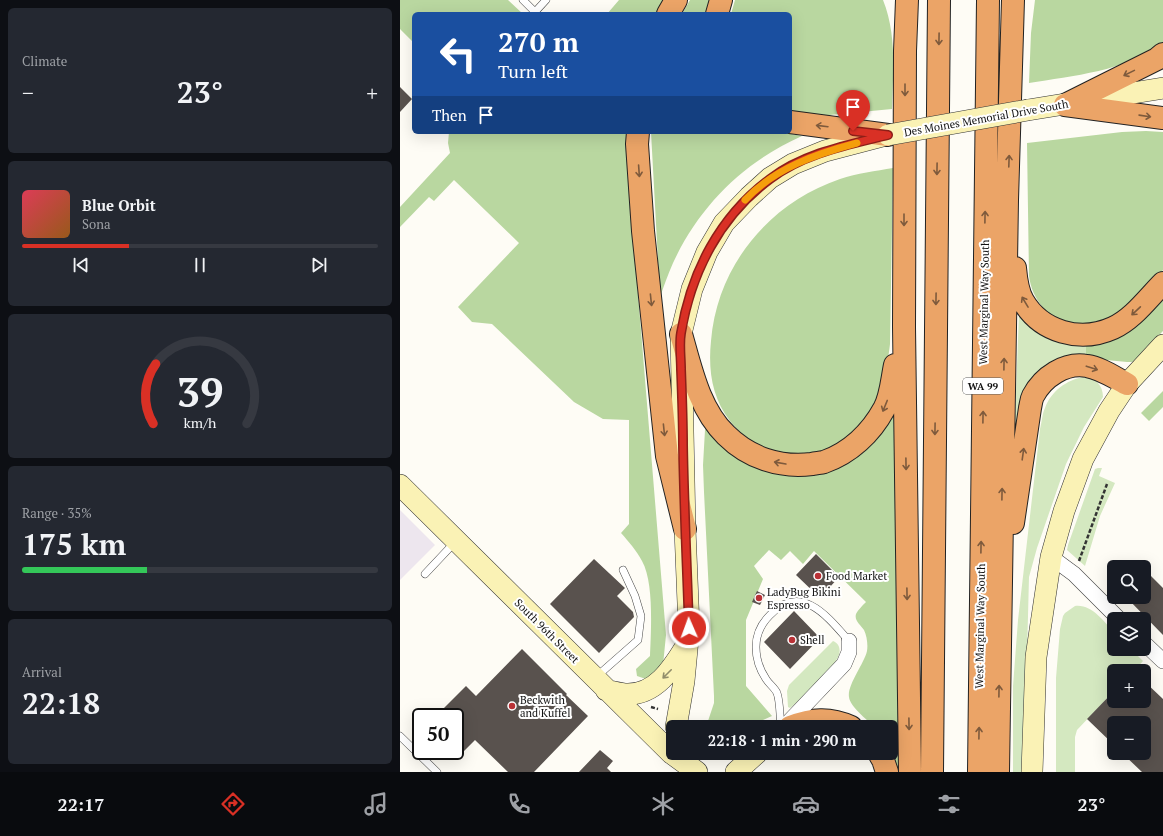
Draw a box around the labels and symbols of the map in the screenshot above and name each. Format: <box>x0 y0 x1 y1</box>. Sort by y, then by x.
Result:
one-way arrow <box>935 32 943 45</box>
one-way arrow <box>1123 70 1135 77</box>
one-way arrow <box>901 83 909 96</box>
pin <box>836 90 870 131</box>
street label: Des Moines Memorial Drive South <box>903 97 1070 139</box>
one-way arrow <box>1138 112 1151 120</box>
one-way arrow <box>816 123 829 130</box>
one-way arrow <box>1005 155 1012 168</box>
one-way arrow <box>934 162 941 175</box>
one-way arrow <box>636 164 643 177</box>
one-way arrow <box>981 211 989 224</box>
one-way arrow <box>900 213 908 226</box>
street label: West Marginal Way South <box>976 239 992 365</box>
one-way arrow <box>932 292 940 305</box>
one-way arrow <box>647 293 654 306</box>
one-way arrow <box>1020 296 1028 308</box>
one-way arrow <box>1130 306 1141 315</box>
one-way arrow <box>1001 358 1008 371</box>
one-way arrow <box>1085 365 1098 372</box>
road number: WA 99 <box>963 378 1003 394</box>
one-way arrow <box>881 399 888 411</box>
one-way arrow <box>979 411 987 424</box>
one-way arrow <box>931 422 939 435</box>
one-way arrow <box>660 423 668 436</box>
one-way arrow <box>1019 448 1027 461</box>
one-way arrow <box>902 457 910 470</box>
one-way arrow <box>774 459 787 467</box>
one-way arrow <box>998 488 1006 501</box>
one-way arrow <box>977 541 985 554</box>
street label: West Marginal Way South <box>972 563 988 689</box>
place label: Food Market <box>826 569 887 583</box>
marker: Food Market <box>813 571 823 581</box>
place label: LadyBug Bikini Espresso <box>767 585 841 612</box>
one-way arrow <box>903 587 911 600</box>
marker: LadyBug Bikini Espresso <box>754 593 764 603</box>
street label: South 96th Street <box>512 596 582 666</box>
position arrow <box>668 607 710 649</box>
place label: Shell <box>800 633 825 647</box>
marker: Shell <box>787 635 797 645</box>
one-way arrow <box>662 669 672 679</box>
one-way arrow <box>995 685 1003 698</box>
place label: Beckwith and Kuffel <box>520 693 570 720</box>
marker: Beckwith and Kuffel <box>507 701 517 711</box>
speed limit sign: 50 <box>412 708 464 760</box>
one-way arrow <box>905 717 913 730</box>
one-way arrow <box>975 727 983 740</box>

